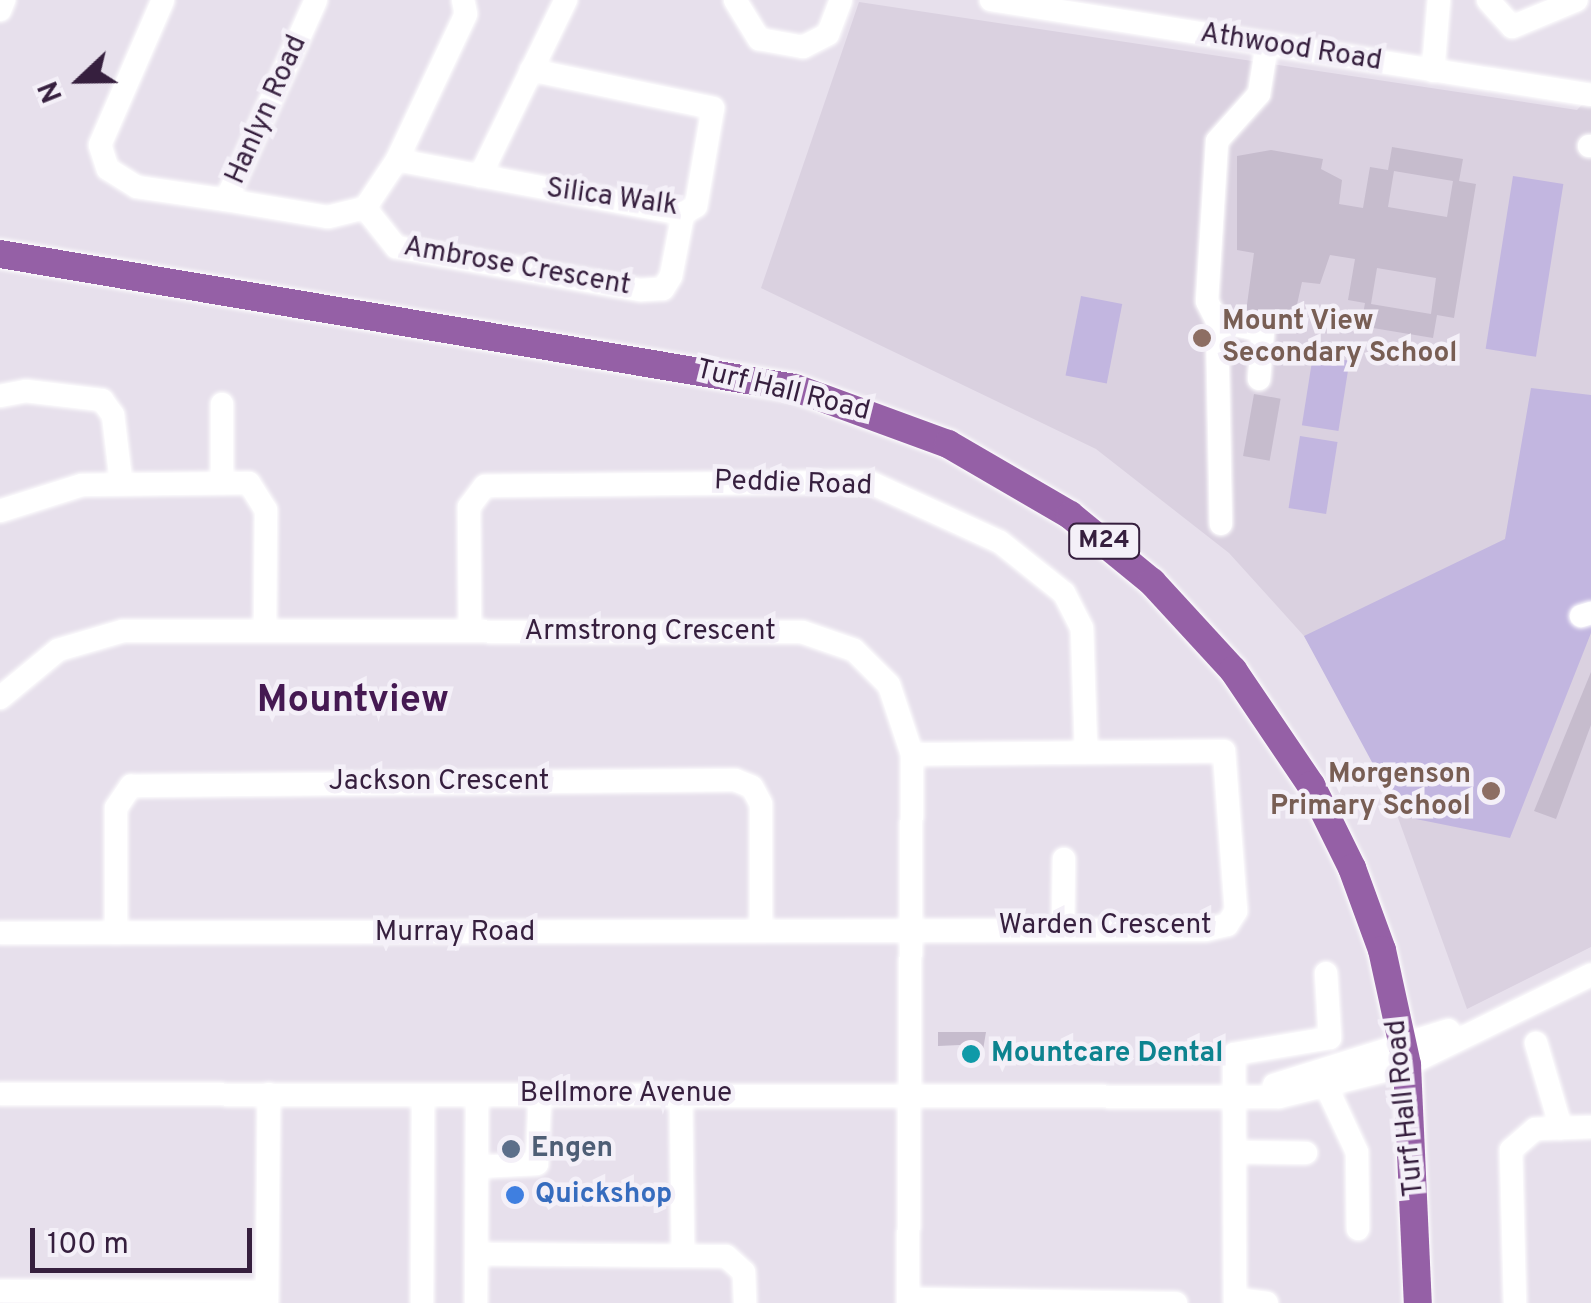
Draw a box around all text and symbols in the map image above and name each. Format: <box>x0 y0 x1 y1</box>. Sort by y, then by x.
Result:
street label: Athwood Road <box>1198 17 1384 79</box>
north arrow <box>30 30 130 130</box>
street label: Hanlyn Road <box>219 30 315 190</box>
text: N <box>32 75 73 107</box>
street label: Silica Walk <box>544 172 680 224</box>
street label: Ambrose Crescent <box>401 231 633 303</box>
place label: Mount View Secondary School <box>1222 305 1457 371</box>
marker: Mount View Secondary School <box>1191 327 1213 349</box>
street label: Turf Hall Road <box>693 353 873 429</box>
street label: Peddie Road <box>713 464 873 504</box>
road number: M24 <box>1066 521 1142 561</box>
street label: Armstrong Crescent <box>524 615 776 649</box>
district label: Mountview <box>257 679 449 725</box>
place label: Morgenson Primary School <box>1270 758 1471 824</box>
street label: Jackson Crescent <box>329 765 549 799</box>
marker: Morgenson Primary School <box>1480 780 1502 802</box>
street label: Warden Crescent <box>999 909 1211 943</box>
street label: Murray Road <box>375 916 535 950</box>
street label: Turf Hall Road <box>1380 1018 1432 1198</box>
place label: Mountcare Dental <box>991 1037 1223 1071</box>
marker: Mountcare Dental <box>960 1043 982 1065</box>
street label: Bellmore Avenue <box>519 1077 733 1111</box>
place label: Engen <box>531 1132 613 1166</box>
marker: Engen <box>500 1138 522 1160</box>
place label: Quickshop <box>535 1178 672 1212</box>
marker: Quickshop <box>504 1184 526 1206</box>
scale bar <box>35 1208 258 1270</box>
text: 100 m <box>47 1227 129 1264</box>

